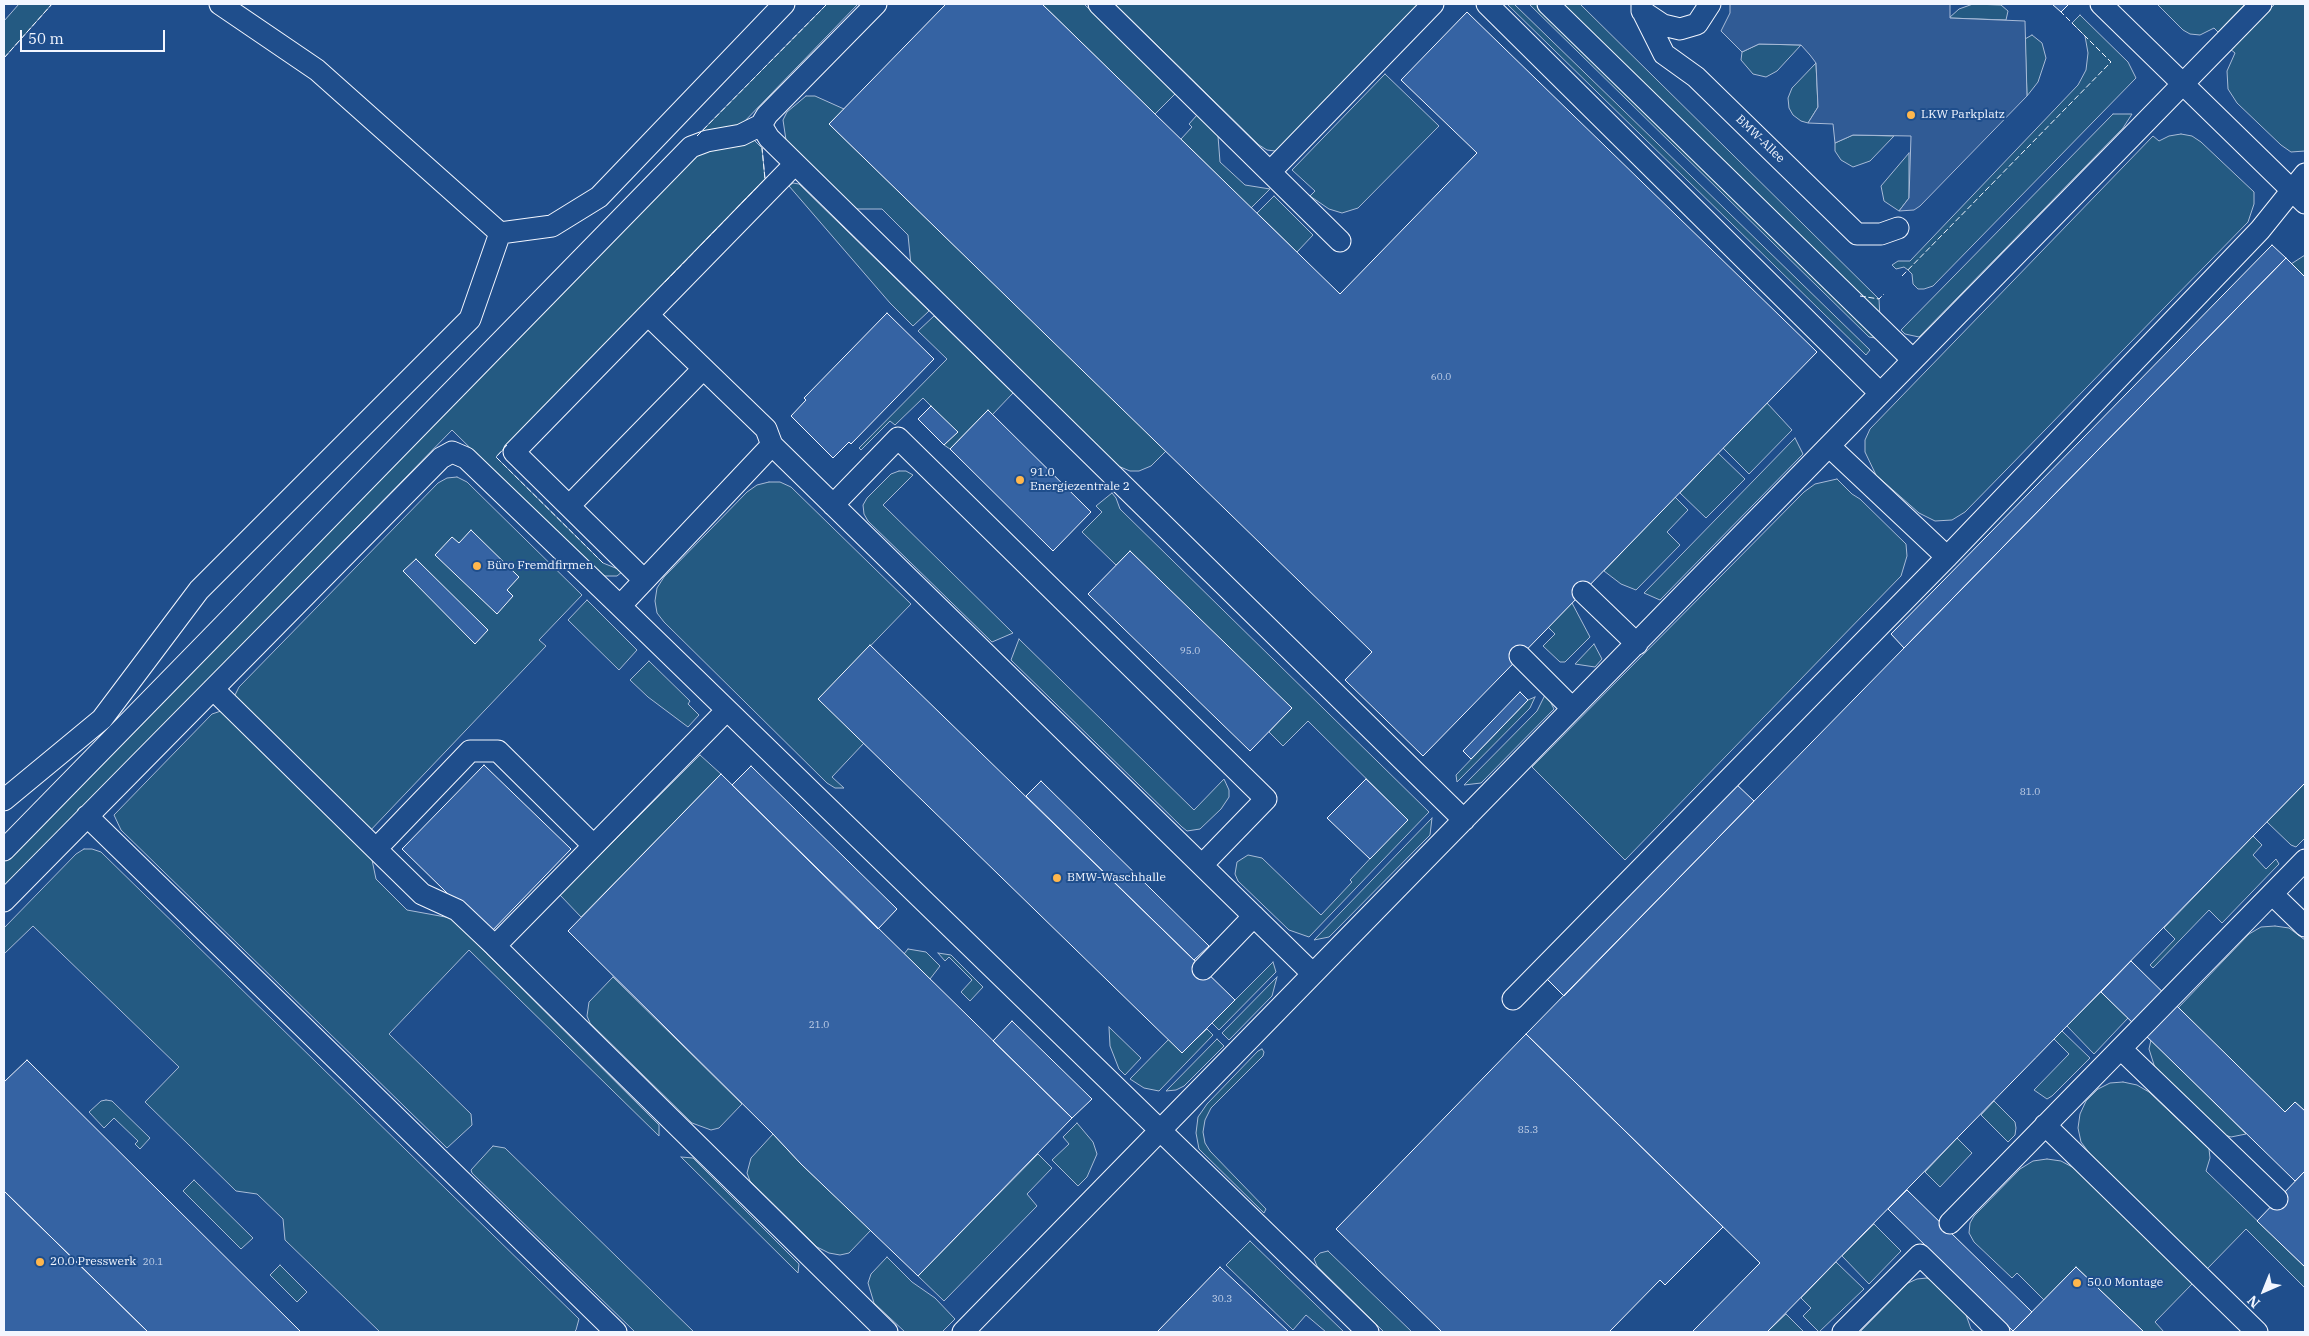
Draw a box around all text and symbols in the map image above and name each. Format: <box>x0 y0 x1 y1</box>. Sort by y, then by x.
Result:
scale bar <box>22 20 168 52</box>
text: 50 m <box>28 29 64 48</box>
place label: LKW Parkplatz <box>1921 108 2005 122</box>
marker: LKW Parkplatz <box>1905 109 1917 121</box>
street label: BMW-Allee <box>1733 112 1787 166</box>
house number: 60.0 <box>1431 371 1451 383</box>
place label: 91.0 Energiezentrale 2 <box>1030 466 1130 494</box>
marker: 91.0 Energiezentrale 2 <box>1014 474 1026 486</box>
place label: Büro Fremdfirmen <box>487 559 593 573</box>
marker: Büro Fremdfirmen <box>471 560 483 572</box>
house number: 95.0 <box>1180 645 1200 657</box>
house number: 81.0 <box>2020 786 2040 798</box>
place label: BMW-Waschhalle <box>1067 871 1166 885</box>
marker: BMW-Waschhalle <box>1051 872 1063 884</box>
house number: 21.0 <box>809 1019 829 1031</box>
house number: 85.3 <box>1518 1124 1538 1136</box>
place label: 20.0 Presswerk <box>50 1255 136 1269</box>
marker: 20.0 Presswerk <box>34 1256 46 1268</box>
house number: 20.1 <box>143 1256 163 1268</box>
north arrow <box>2239 1266 2289 1316</box>
place label: 50.0 Montage <box>2087 1276 2163 1290</box>
marker: 50.0 Montage <box>2071 1277 2083 1289</box>
text: N <box>2243 1291 2264 1312</box>
house number: 30.3 <box>1212 1293 1232 1305</box>

